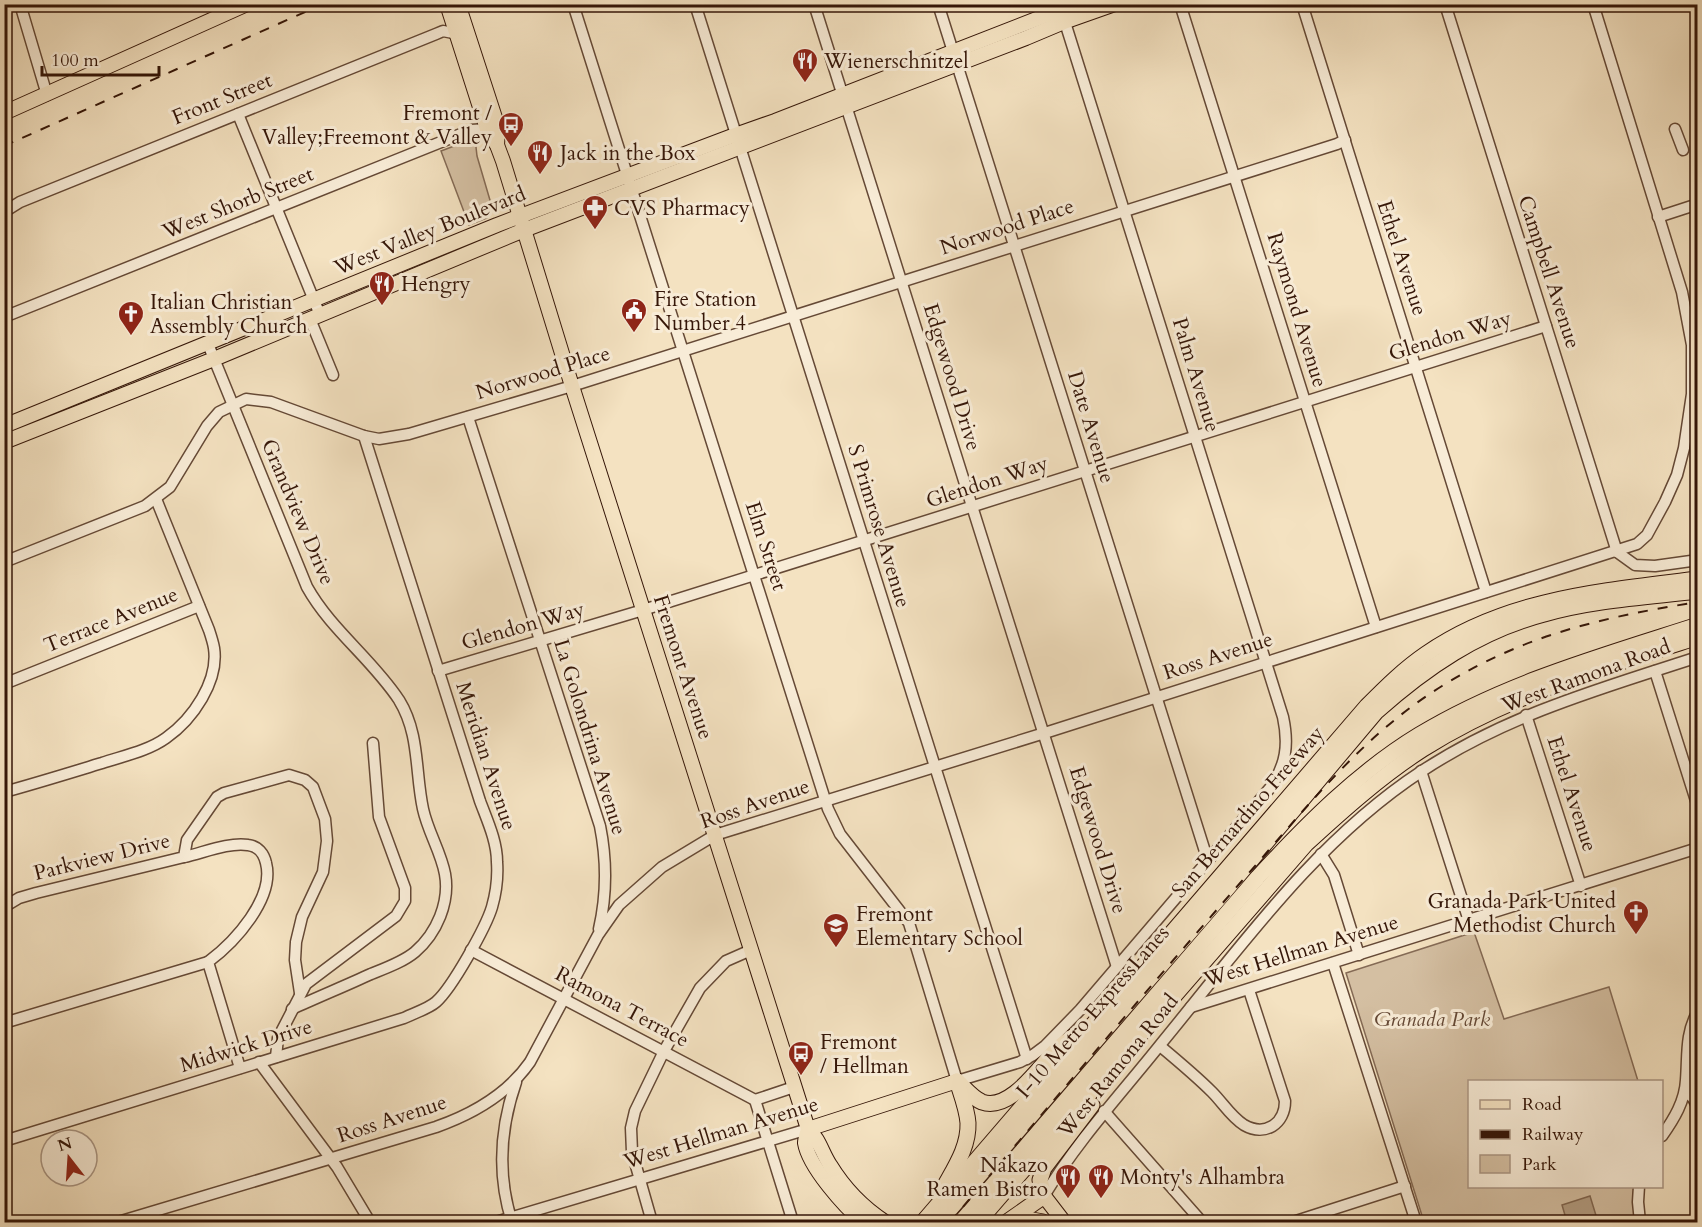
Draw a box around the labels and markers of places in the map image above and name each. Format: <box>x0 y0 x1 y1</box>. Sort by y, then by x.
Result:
restaurant icon: Wienerschnitzel <box>790 46 820 84</box>
place label: Wienerschnitzel <box>823 47 969 76</box>
place label: Fremont / Valley;Freemont & Valley <box>262 99 492 152</box>
bus stop icon: Fremont / Valley;Freemont & Valley <box>496 110 526 148</box>
restaurant icon: Jack in the Box <box>525 138 555 176</box>
place label: Jack in the Box <box>557 139 696 168</box>
pharmacy icon: CVS Pharmacy <box>580 193 610 231</box>
place label: CVS Pharmacy <box>614 194 750 223</box>
restaurant icon: Hengry <box>367 269 397 307</box>
place label: Hengry <box>401 270 471 299</box>
place label: Fire Station Number 4 <box>654 285 757 338</box>
place label: Italian Christian Assembly Church <box>150 288 308 341</box>
public building icon: Fire Station Number 4 <box>619 296 649 334</box>
church icon: Italian Christian Assembly Church <box>116 299 146 337</box>
place label: Granada Park United Methodist Church <box>1427 887 1616 940</box>
church icon: Granada Park United Methodist Church <box>1621 898 1651 936</box>
place label: Fremont Elementary School <box>856 900 1023 953</box>
school or university icon: Fremont Elementary School <box>821 911 851 949</box>
place label: Fremont / Hellman <box>820 1028 909 1081</box>
bus stop icon: Fremont / Hellman <box>786 1039 816 1077</box>
place label: Nakazo Ramen Bistro <box>927 1151 1048 1204</box>
restaurant icon: Nakazo Ramen Bistro <box>1053 1162 1083 1200</box>
restaurant icon: Monty's Alhambra <box>1086 1162 1116 1200</box>
place label: Monty's Alhambra <box>1120 1163 1285 1192</box>

